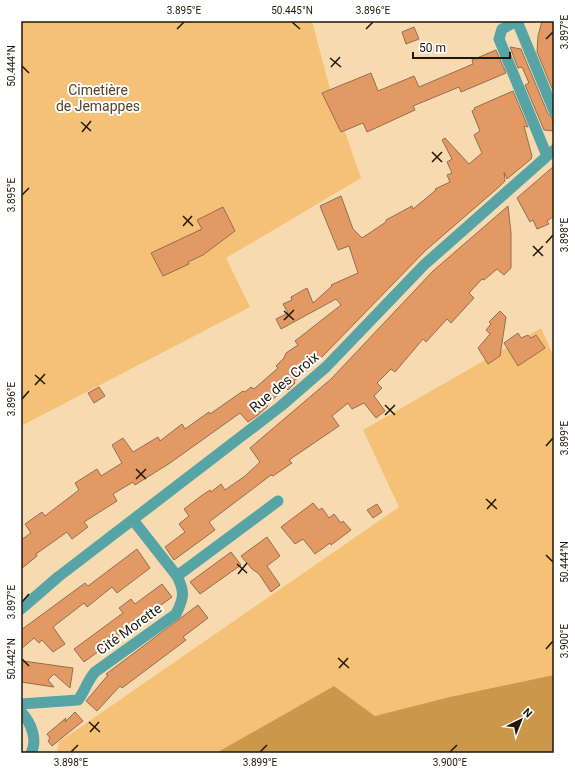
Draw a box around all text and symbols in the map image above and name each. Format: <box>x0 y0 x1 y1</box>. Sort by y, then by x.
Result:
text: 3.895°E <box>167 5 202 16</box>
text: 50.445°N <box>271 5 313 16</box>
text: 3.896°E <box>356 5 391 16</box>
text: 3.897°E <box>559 14 570 49</box>
scale bar <box>413 34 510 60</box>
text: 50 m <box>419 41 446 55</box>
text: 50.444°N <box>6 45 17 87</box>
park label: Cimetière de Jemappes <box>56 82 140 114</box>
text: 3.895°E <box>6 177 17 212</box>
text: 3.898°E <box>559 217 570 252</box>
street label: Rue des Croix <box>246 348 322 416</box>
text: 3.896°E <box>6 381 17 416</box>
text: 3.899°E <box>559 420 570 455</box>
text: 50.444°N <box>559 541 570 583</box>
text: 3.897°E <box>6 584 17 619</box>
street label: Cité Morette <box>93 600 165 658</box>
text: 3.900°E <box>559 623 570 658</box>
text: 50.442°N <box>6 638 17 680</box>
north arrow <box>501 700 541 740</box>
text: N <box>520 706 535 721</box>
text: 3.898°E <box>54 757 89 768</box>
text: 3.899°E <box>243 757 278 768</box>
text: 3.900°E <box>433 757 468 768</box>

